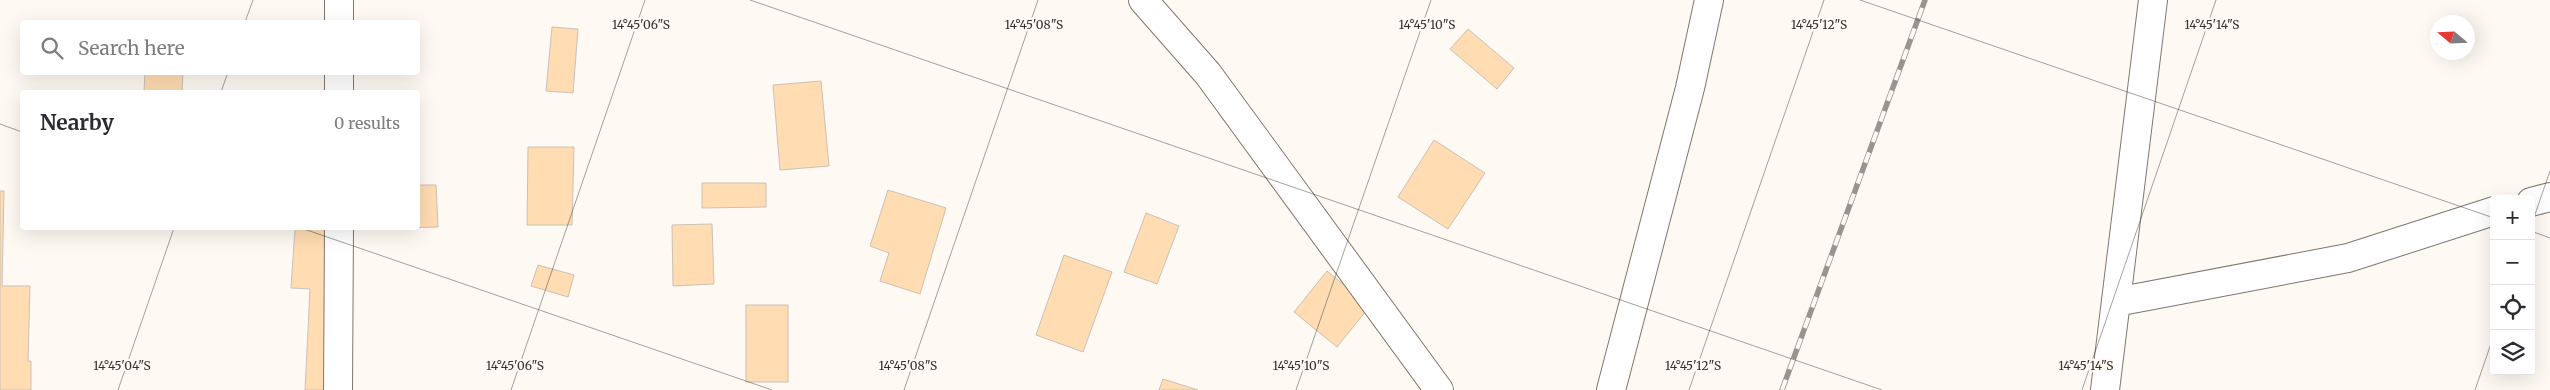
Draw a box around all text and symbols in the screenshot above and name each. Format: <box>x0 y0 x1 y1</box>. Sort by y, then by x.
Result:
north arrow <box>2430 15 2475 60</box>
text: 14°45'06"S <box>612 17 670 32</box>
text: 14°45'08"S <box>1005 17 1063 32</box>
text: 14°45'10"S <box>1399 17 1455 32</box>
text: 14°45'12"S <box>1791 17 1847 32</box>
text: 14°45'14"S <box>2185 17 2239 32</box>
search box <box>20 20 420 75</box>
icon: search <box>38 34 66 62</box>
text: Search here <box>78 36 185 60</box>
text: Nearby <box>40 109 114 136</box>
text: 0 results <box>334 113 400 133</box>
map controls <box>2490 195 2535 375</box>
button: + <box>2490 195 2535 240</box>
button: − <box>2490 240 2535 285</box>
button: locate <box>2490 285 2535 330</box>
button: layers <box>2490 330 2535 375</box>
text: 14°45'04"S <box>93 358 151 373</box>
text: 14°45'06"S <box>486 358 544 373</box>
text: 14°45'08"S <box>879 358 937 373</box>
text: 14°45'10"S <box>1273 358 1329 373</box>
text: 14°45'12"S <box>1665 358 1721 373</box>
text: 14°45'14"S <box>2059 358 2113 373</box>

